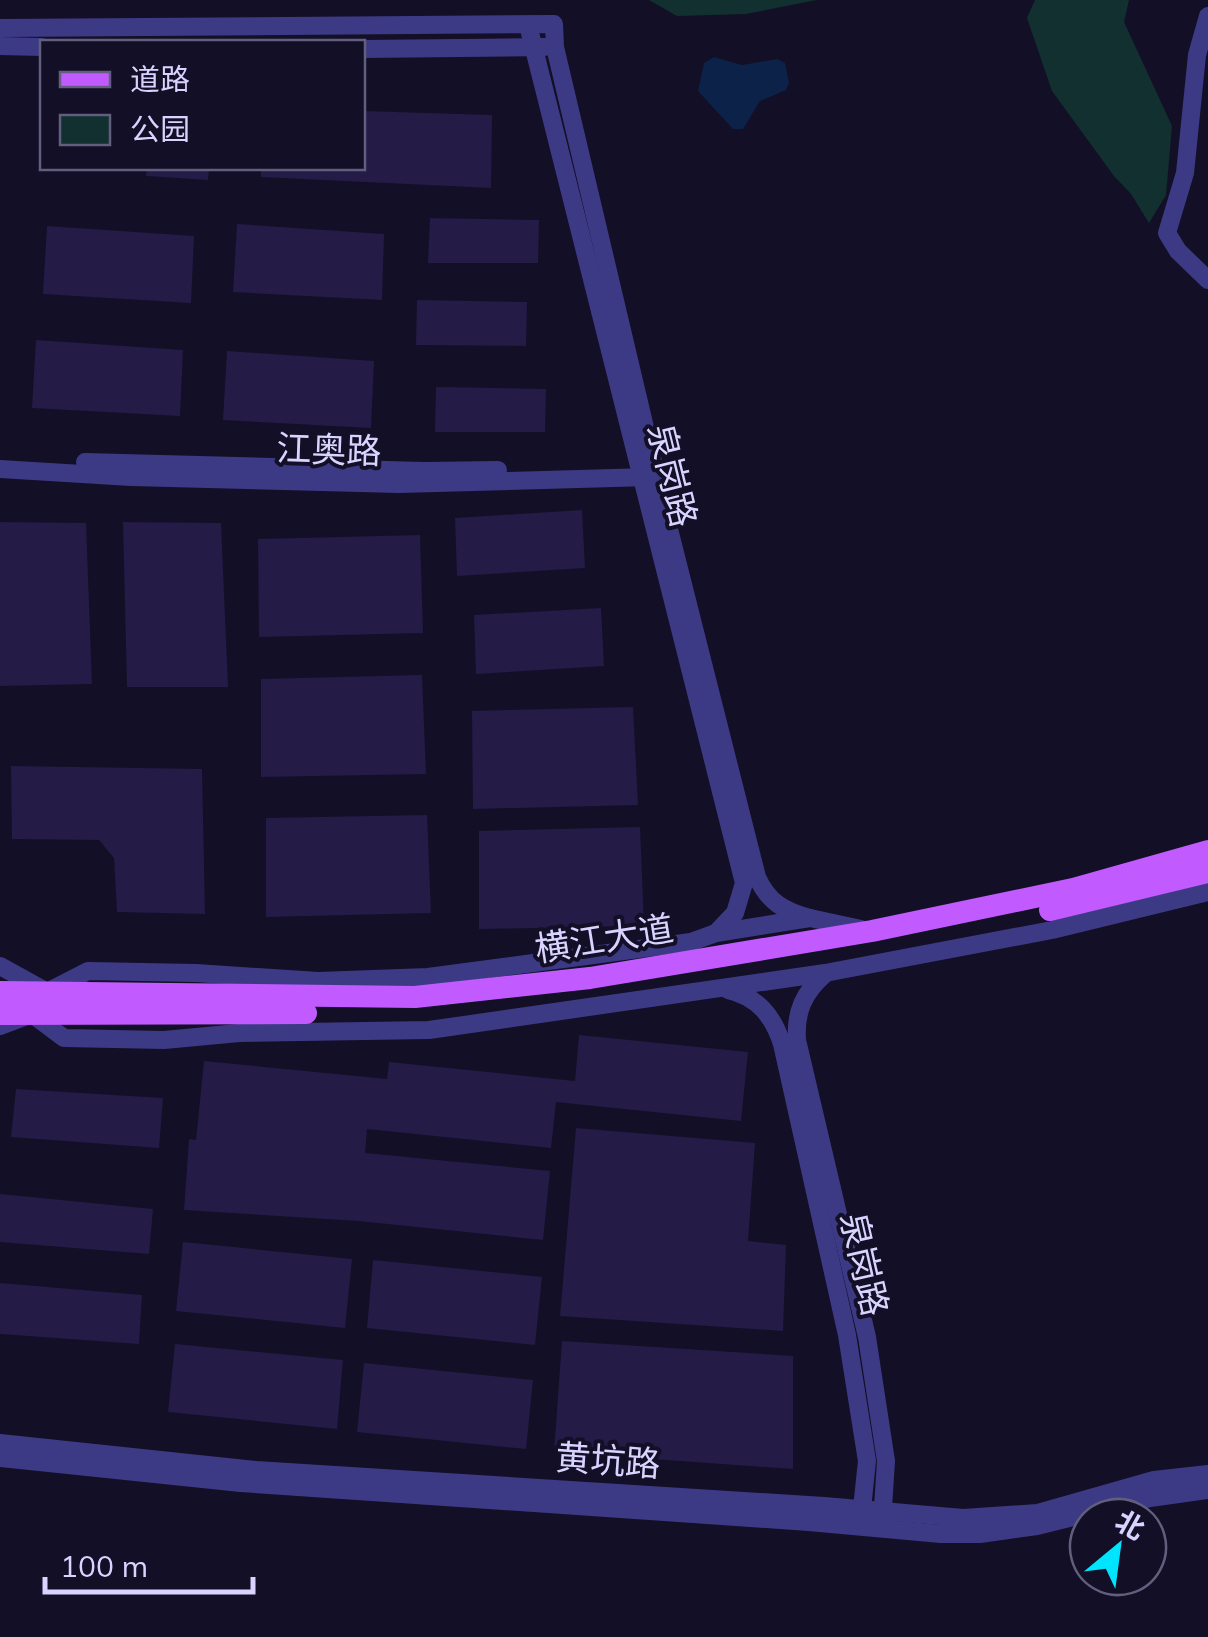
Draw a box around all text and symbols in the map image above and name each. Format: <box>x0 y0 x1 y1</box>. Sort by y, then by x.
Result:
legend <box>40 40 365 170</box>
text: 道路 <box>130 60 190 98</box>
text: 公园 <box>130 110 190 148</box>
street label: 泉岗路 <box>639 419 707 531</box>
street label: 江奥路 <box>276 425 382 473</box>
street label: 横江大道 <box>531 905 677 971</box>
street label: 泉岗路 <box>832 1208 898 1320</box>
street label: 黄坑路 <box>554 1434 662 1486</box>
north arrow <box>1068 1497 1168 1597</box>
text: 北 <box>1110 1503 1151 1547</box>
scale bar <box>45 1532 252 1594</box>
text: 100 m <box>60 1547 148 1585</box>

